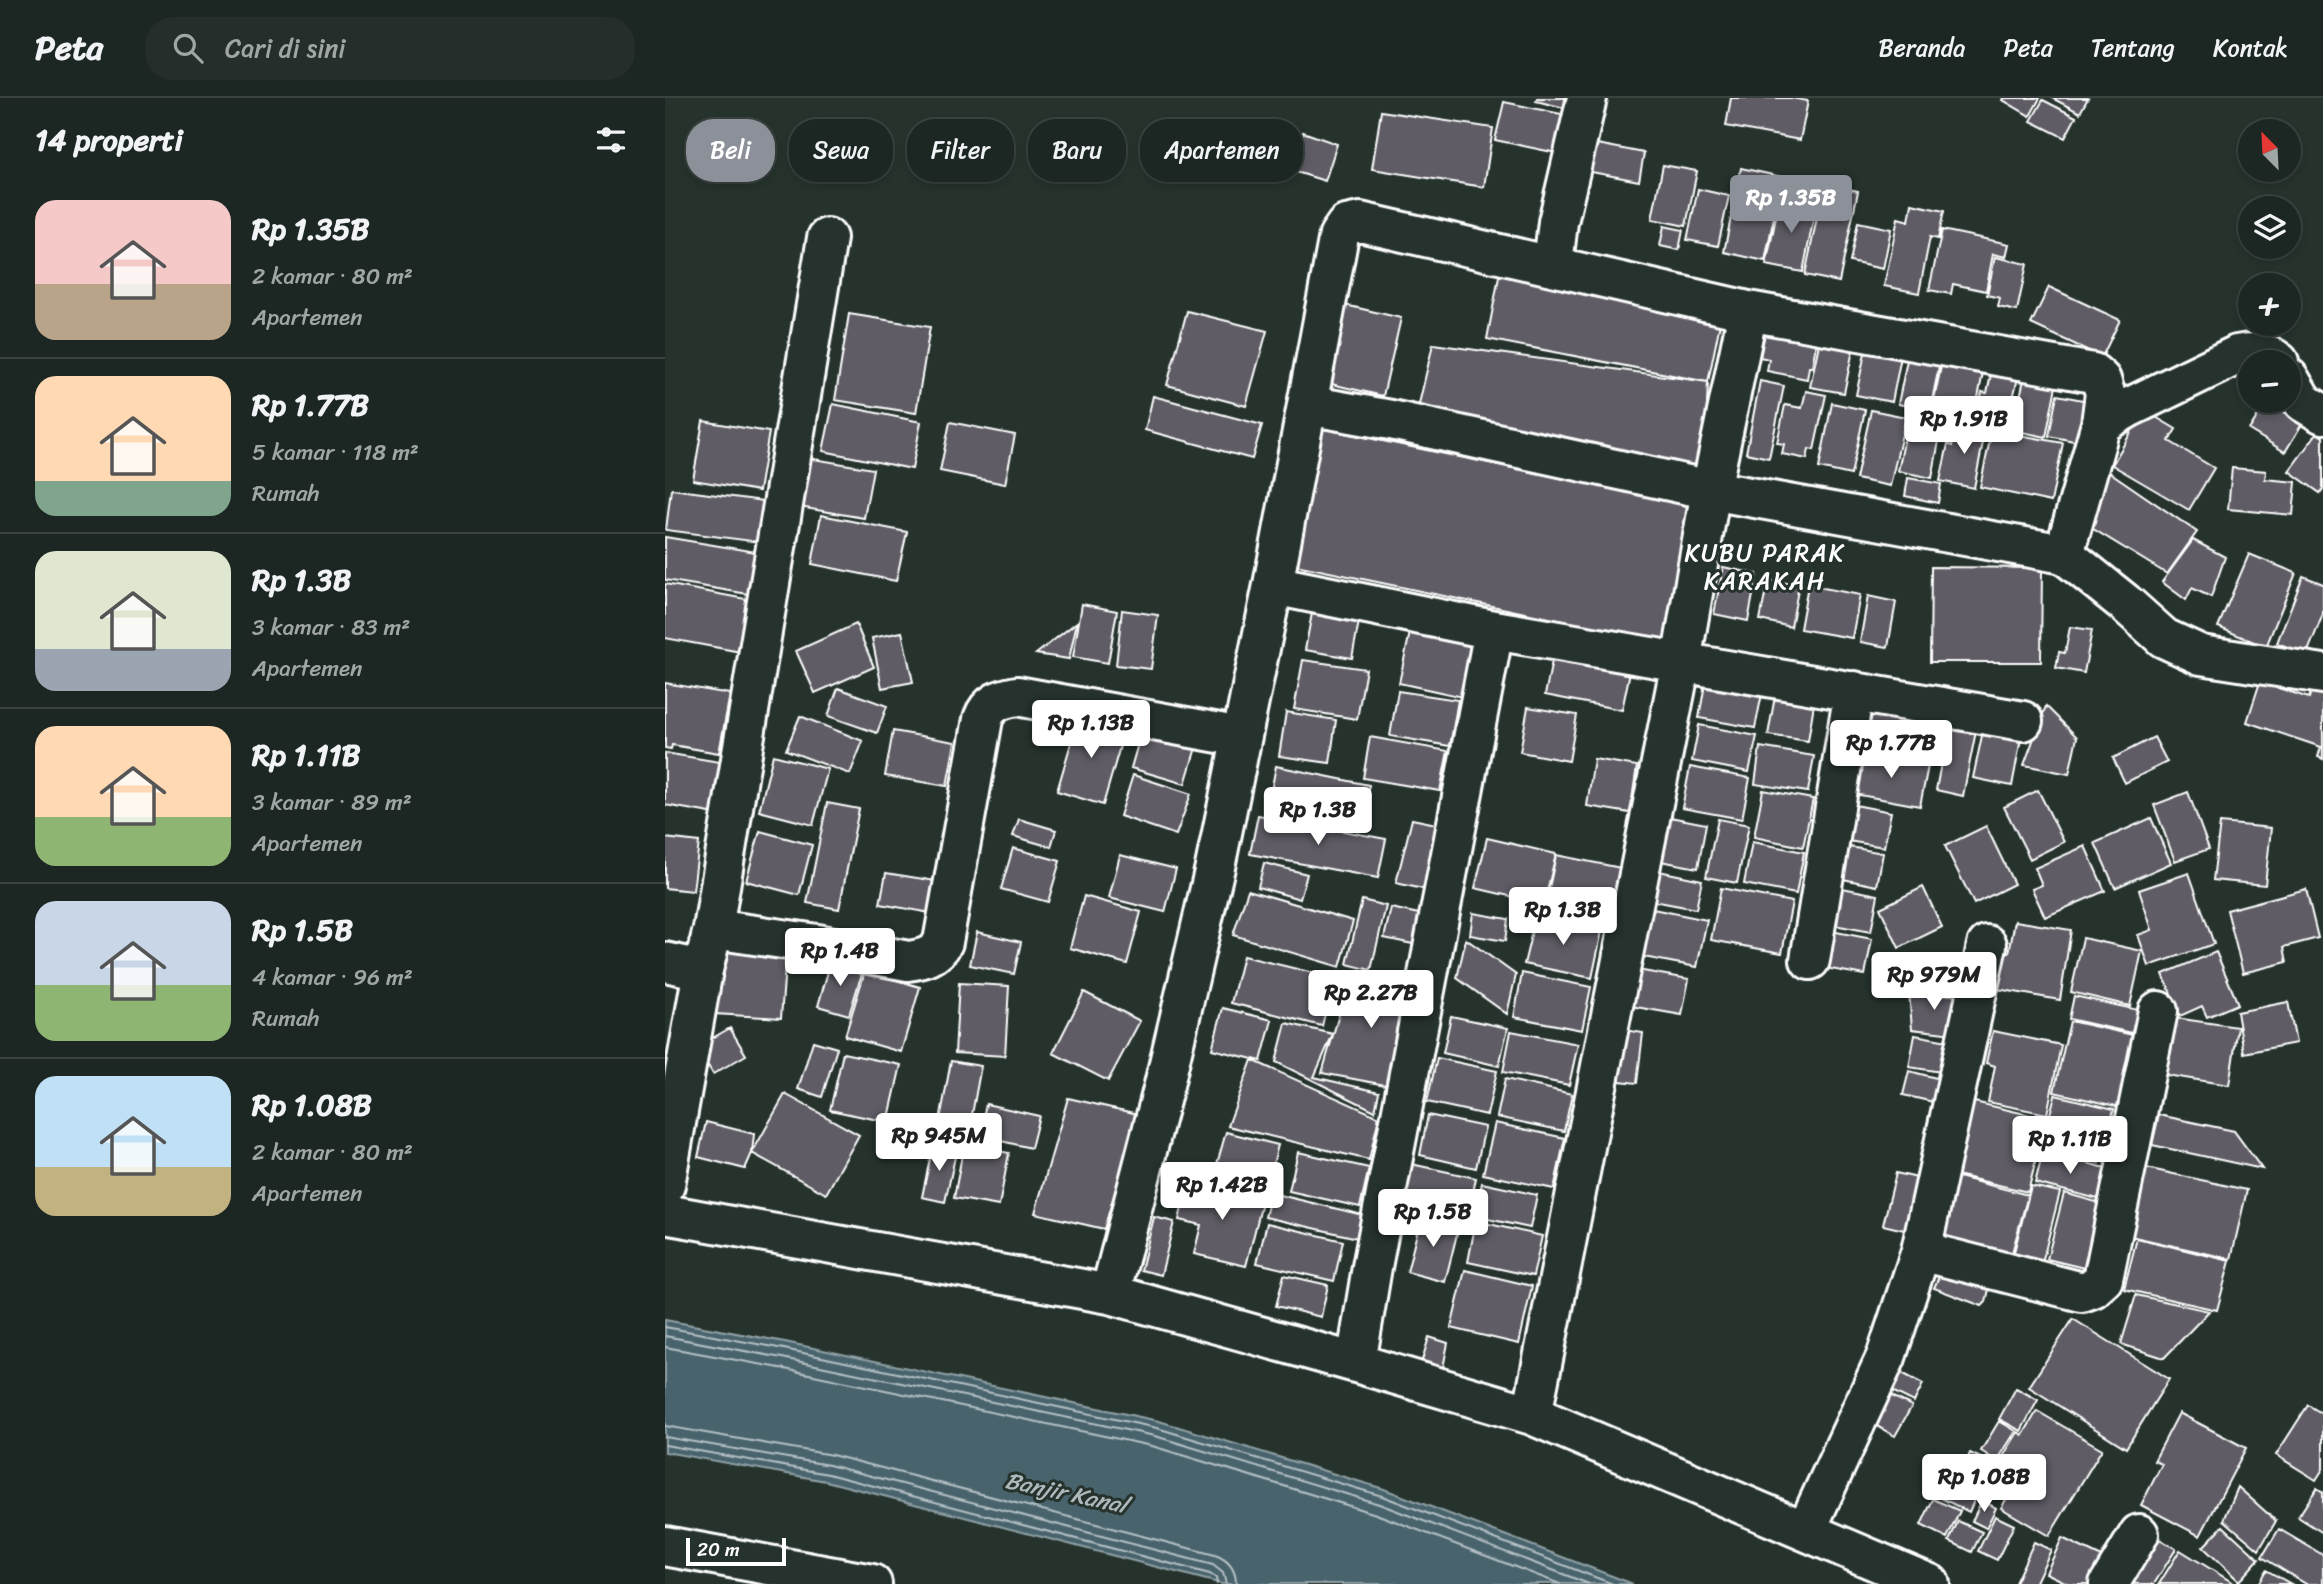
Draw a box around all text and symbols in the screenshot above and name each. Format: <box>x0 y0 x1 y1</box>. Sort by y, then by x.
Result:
search box <box>145 17 635 80</box>
text: Peta <box>35 19 103 77</box>
text: Cari di sini <box>225 25 346 71</box>
text: Beranda <box>1878 27 1965 69</box>
text: Peta <box>2003 27 2053 69</box>
text: Tentang <box>2091 27 2175 69</box>
text: Kontak <box>2213 27 2288 69</box>
icon: search <box>169 29 207 67</box>
text: 14 properti <box>35 113 183 167</box>
chip: Beli <box>686 119 775 182</box>
chip: Sewa <box>789 119 893 182</box>
chip: Filter <box>907 119 1014 182</box>
chip: Baru <box>1028 119 1126 182</box>
chip: Apartemen <box>1140 119 1303 182</box>
north arrow <box>2238 119 2301 182</box>
map controls <box>2238 119 2301 413</box>
icon: filters <box>592 121 630 159</box>
pin: Rp 1.35B <box>1719 176 1863 235</box>
text: Rp 1.35B <box>1746 177 1836 218</box>
button: layers <box>2238 196 2301 259</box>
text: Rp 1.35B <box>252 202 370 256</box>
icon: home <box>91 228 175 312</box>
text: 2 kamar · 80 m² <box>252 256 413 297</box>
button: + <box>2238 273 2301 336</box>
text: Apartemen <box>252 297 362 338</box>
button: − <box>2238 350 2301 413</box>
text: Rp 1.77B <box>252 378 369 432</box>
pin: Rp 1.91B <box>1892 396 2036 456</box>
text: Rp 1.91B <box>1920 398 2008 439</box>
icon: home <box>91 404 175 488</box>
text: 5 kamar · 118 m² <box>252 432 419 473</box>
text: Rumah <box>252 473 320 514</box>
district label: KUBU PARAK KARAKAH <box>1685 532 1845 602</box>
text: Rp 1.3B <box>252 553 351 607</box>
icon: home <box>91 579 175 663</box>
text: 3 kamar · 83 m² <box>252 607 410 648</box>
text: Apartemen <box>252 648 362 689</box>
pin: Rp 1.13B <box>1019 700 1163 760</box>
text: Rp 1.13B <box>1048 702 1134 743</box>
pin: Rp 1.77B <box>1819 720 1963 780</box>
text: Rp 1.77B <box>1846 722 1936 763</box>
text: Rp 1.11B <box>252 728 360 782</box>
icon: home <box>91 754 175 838</box>
text: 3 kamar · 89 m² <box>252 782 412 823</box>
pin: Rp 1.3B <box>1253 788 1383 847</box>
text: Rp 1.3B <box>1280 789 1356 830</box>
text: Apartemen <box>252 823 362 864</box>
pin: Rp 1.3B <box>1498 888 1628 947</box>
text: Rp 1.3B <box>1525 889 1601 930</box>
text: Rp 1.5B <box>252 903 353 957</box>
pin: Rp 1.4B <box>775 928 905 988</box>
icon: home <box>91 929 175 1013</box>
text: Rp 1.4B <box>801 930 879 971</box>
pin: Rp 979M <box>1869 953 1999 1012</box>
text: Rp 979M <box>1887 954 1981 995</box>
text: 4 kamar · 96 m² <box>252 957 413 998</box>
pin: Rp 2.27B <box>1299 970 1443 1030</box>
text: Rp 2.27B <box>1324 972 1418 1013</box>
text: Rumah <box>252 998 320 1039</box>
text: Rp 1.08B <box>252 1078 372 1132</box>
icon: home <box>91 1104 175 1188</box>
pin: Rp 945M <box>874 1114 1004 1173</box>
text: Rp 945M <box>892 1115 986 1156</box>
pin: Rp 1.11B <box>1998 1116 2142 1176</box>
text: Rp 1.11B <box>2028 1118 2112 1159</box>
text: 2 kamar · 80 m² <box>252 1132 413 1173</box>
pin: Rp 1.42B <box>1150 1162 1294 1222</box>
text: Rp 1.42B <box>1176 1164 1268 1205</box>
text: Apartemen <box>252 1173 362 1214</box>
pin: Rp 1.5B <box>1368 1190 1498 1249</box>
text: Rp 1.5B <box>1394 1191 1472 1232</box>
pin: Rp 1.08B <box>1912 1454 2056 1514</box>
text: Rp 1.08B <box>1938 1456 2030 1497</box>
water label: Banjir Kanal <box>1001 1460 1136 1527</box>
text: 20 m <box>697 1533 740 1566</box>
scale bar <box>686 1535 786 1567</box>

